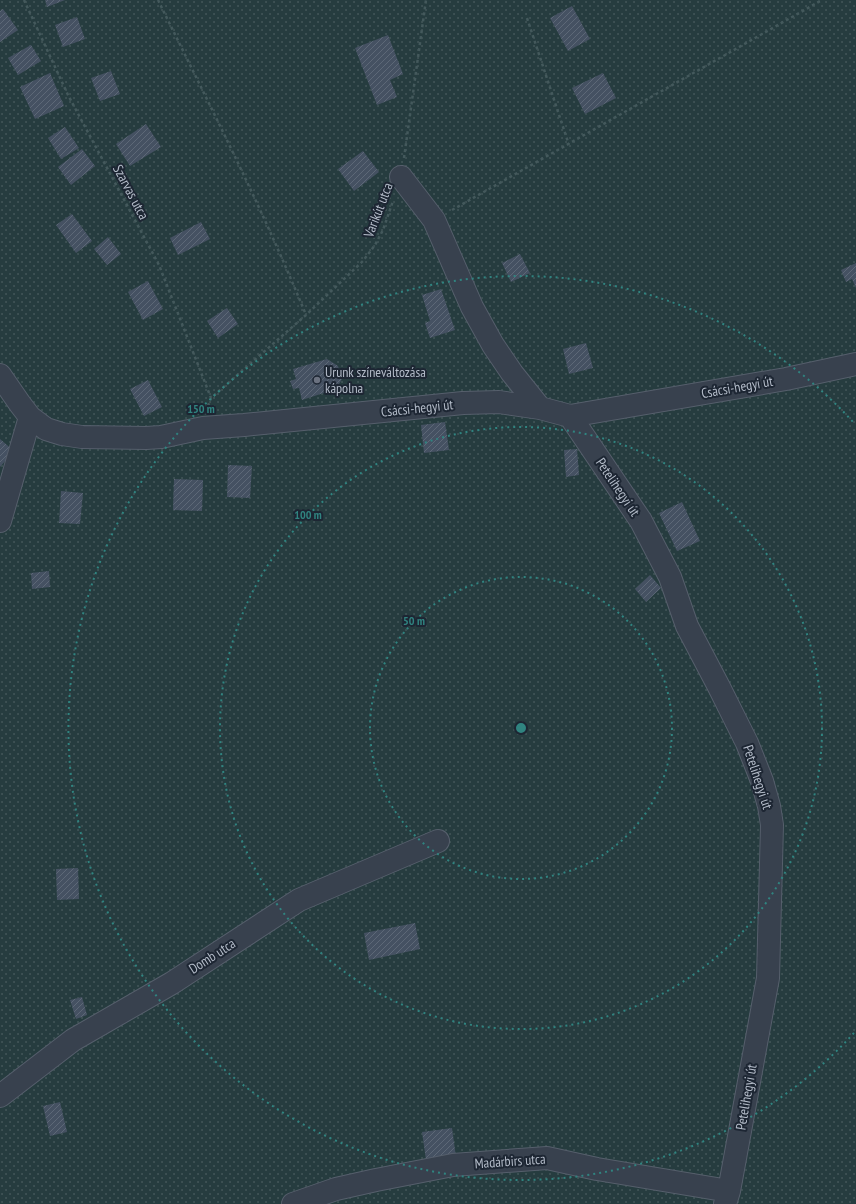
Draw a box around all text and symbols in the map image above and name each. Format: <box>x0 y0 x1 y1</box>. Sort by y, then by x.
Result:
street label: Szarvas utca <box>109 161 153 223</box>
street label: Varikút utca <box>359 180 397 241</box>
place label: Urunk színeváltozása kápolna <box>325 363 426 397</box>
street label: Csácsi-hegyi út <box>700 372 774 402</box>
marker: Urunk színeváltozása kápolna <box>312 375 322 385</box>
street label: Csácsi-hegyi út <box>380 395 454 421</box>
text: 150 m <box>187 401 215 416</box>
street label: Petelihegyi út <box>592 454 644 520</box>
text: 100 m <box>294 507 322 522</box>
text: 50 m <box>403 613 425 628</box>
centre of rings <box>514 721 528 735</box>
street label: Petelihegyi út <box>739 743 777 812</box>
street label: Domb utca <box>185 934 239 978</box>
street label: Petelihegyi út <box>731 1063 761 1131</box>
street label: Madárbirs utca <box>474 1150 546 1172</box>

